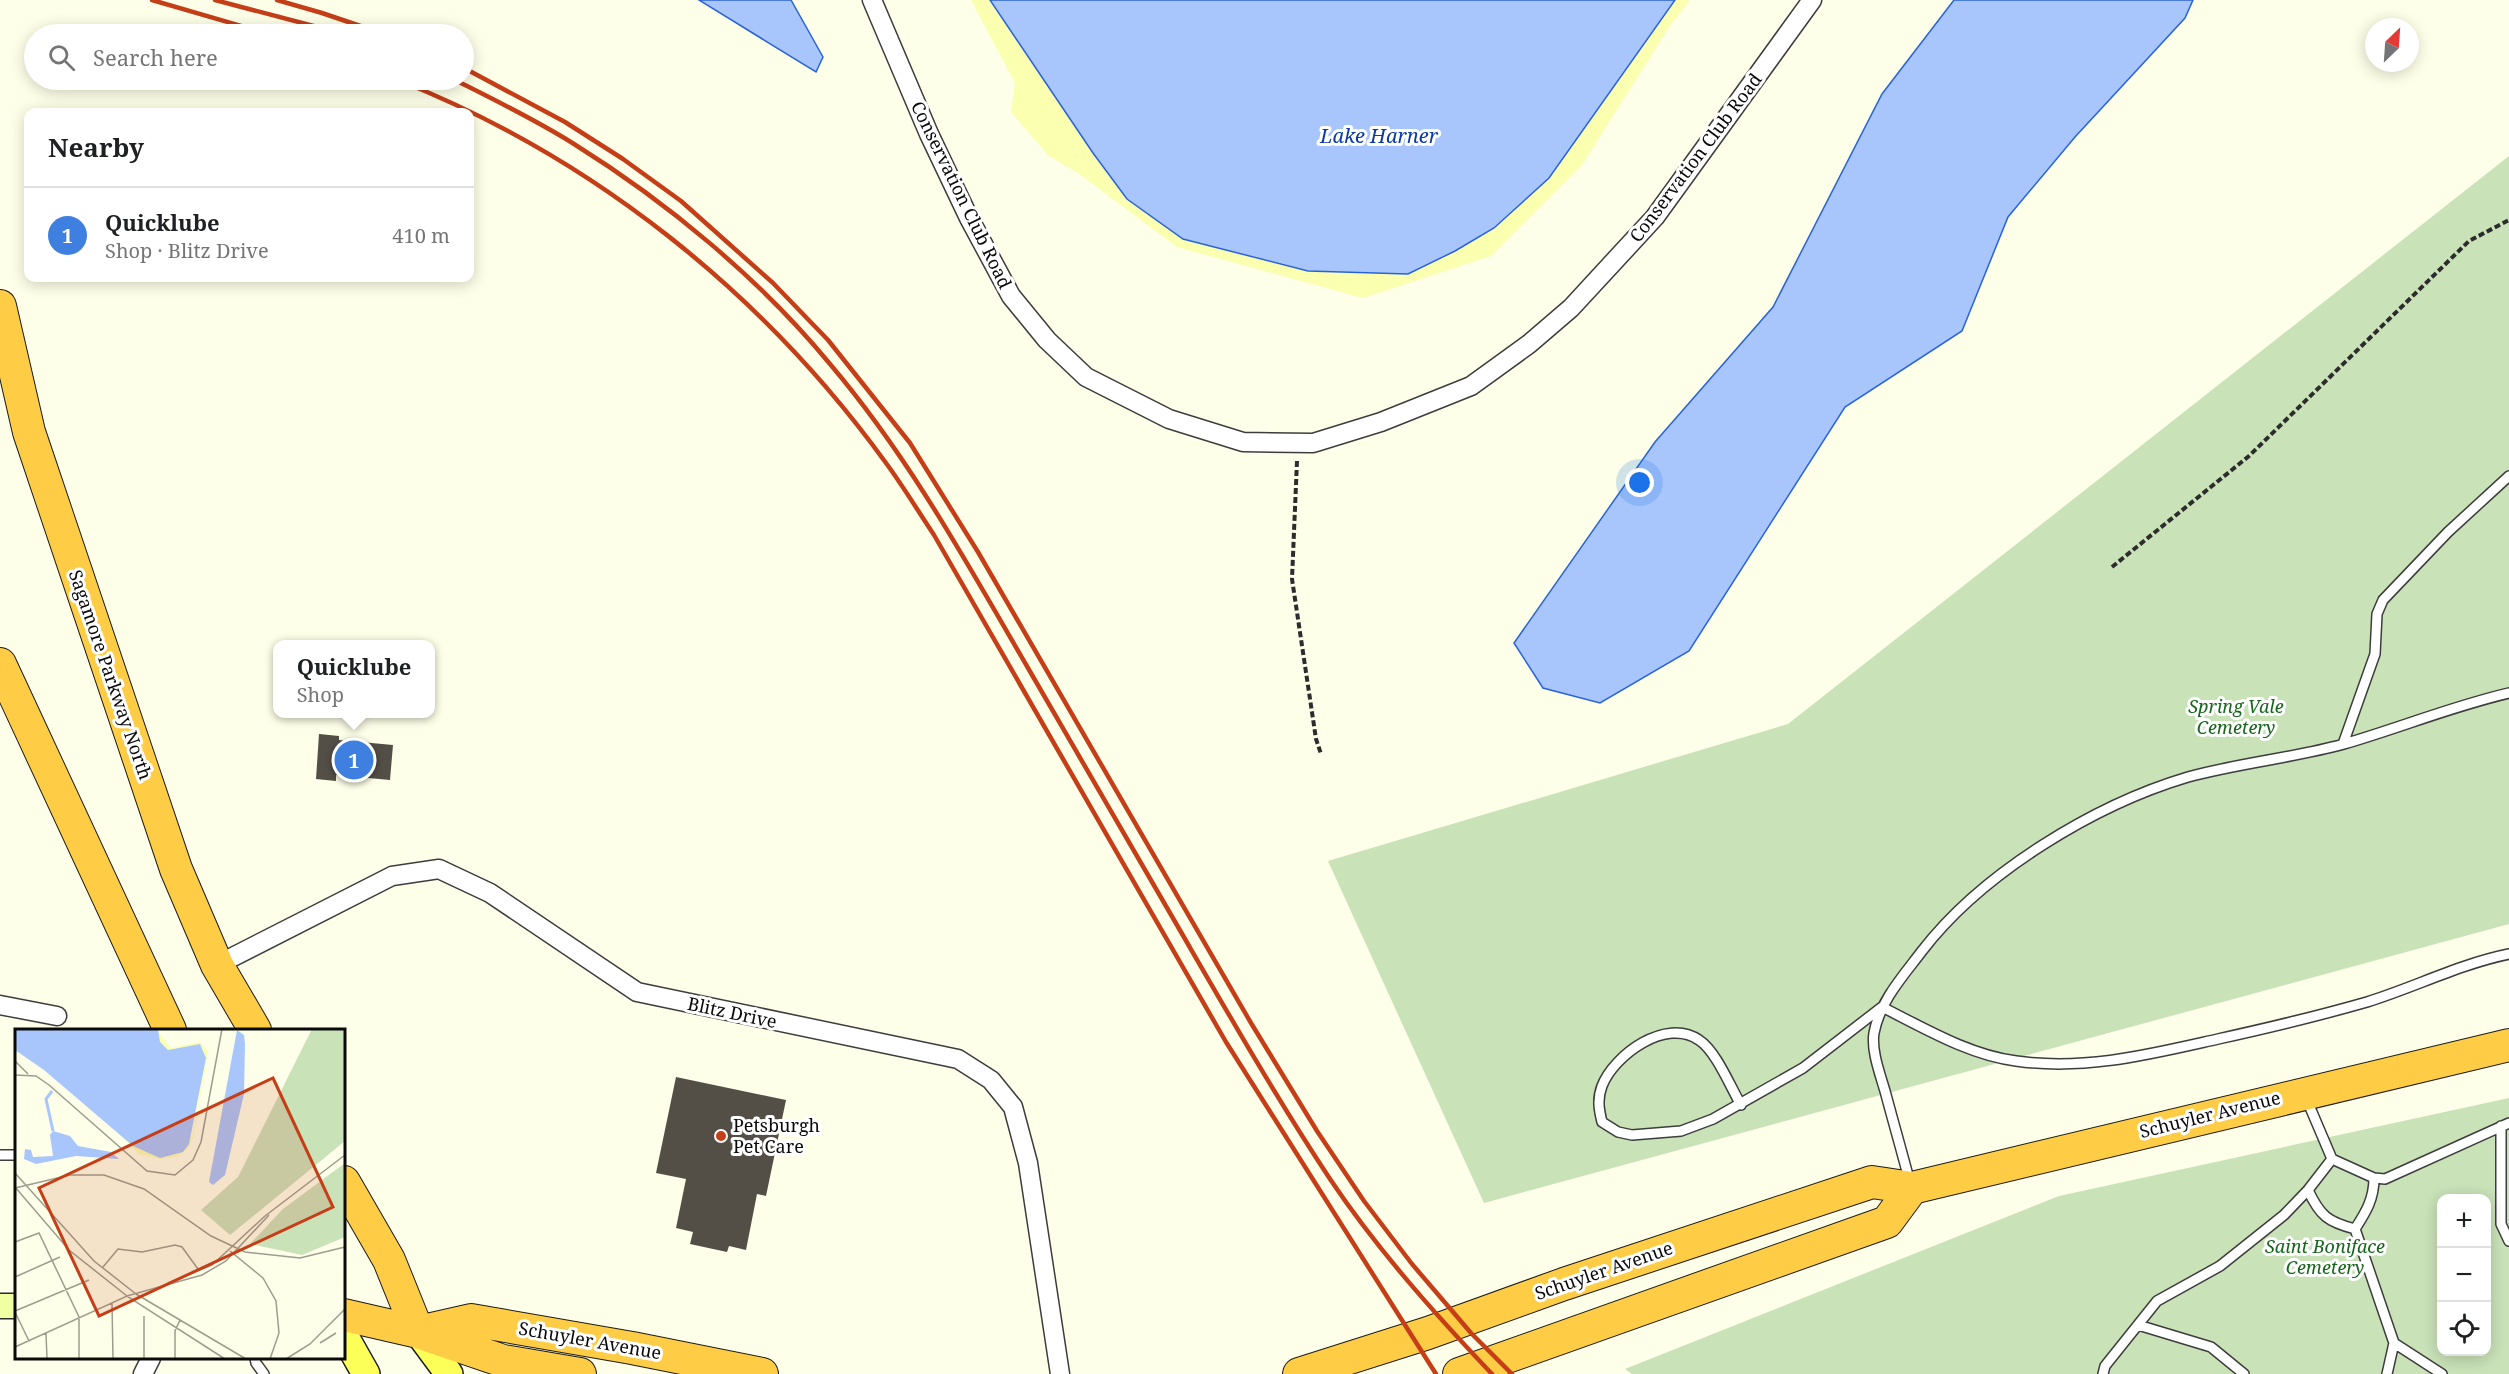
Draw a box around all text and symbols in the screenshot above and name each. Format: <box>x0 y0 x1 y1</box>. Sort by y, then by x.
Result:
north arrow <box>2365 18 2419 72</box>
search box <box>24 24 474 90</box>
icon: search <box>45 41 78 74</box>
text: Search here <box>93 42 218 72</box>
street label: Conservation Club Road <box>1624 68 1767 247</box>
street label: Conservation Club Road <box>906 97 1018 292</box>
water label: Lake Harner <box>1319 122 1439 149</box>
text: Nearby <box>48 129 144 165</box>
text: Quicklube <box>105 207 220 237</box>
text: 1 <box>62 222 73 249</box>
text: 410 m <box>392 222 450 249</box>
text: Shop · Blitz Drive <box>105 237 269 264</box>
your location <box>1625 468 1654 497</box>
street label: Sagamore Parkway North <box>64 567 158 783</box>
popup <box>273 640 435 718</box>
text: Quicklube <box>297 651 411 681</box>
text: Shop <box>297 681 344 708</box>
park label: Spring Vale Cemetery <box>2188 694 2284 739</box>
pin: 1 <box>334 738 374 783</box>
street label: Blitz Drive <box>685 991 779 1033</box>
inset map <box>15 1029 345 1359</box>
street label: Schuyler Avenue <box>2137 1085 2283 1143</box>
place label: Petsburgh Pet Care <box>733 1113 820 1158</box>
marker: Petsburgh Pet Care <box>714 1129 728 1143</box>
map controls <box>2437 1194 2491 1356</box>
button: + <box>2437 1194 2491 1248</box>
park label: Saint Boniface Cemetery <box>2265 1234 2385 1279</box>
street label: Schuyler Avenue <box>1532 1235 1676 1305</box>
button: − <box>2437 1248 2491 1302</box>
button: locate <box>2437 1302 2491 1356</box>
street label: Schuyler Avenue <box>517 1316 663 1364</box>

